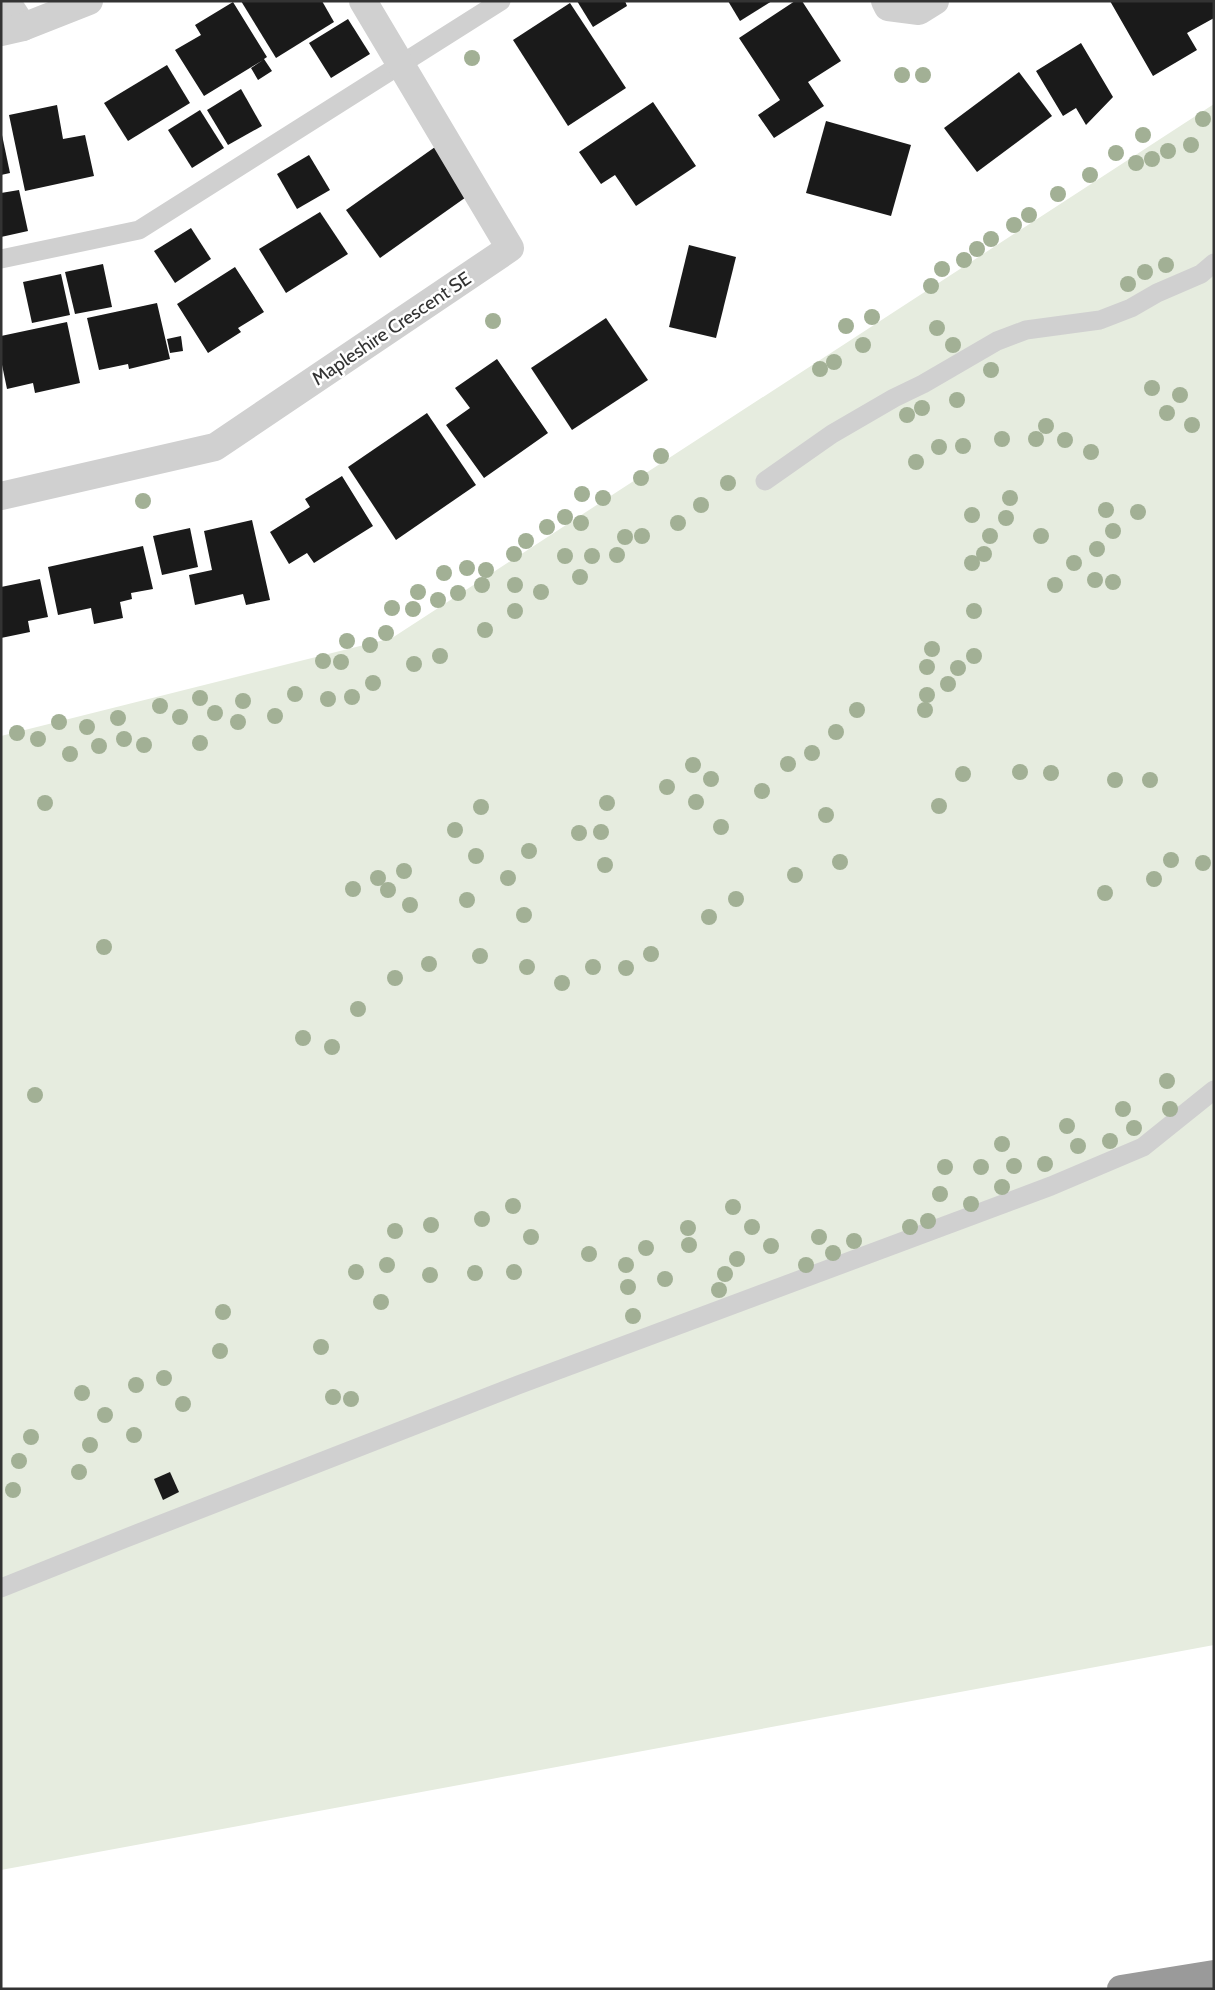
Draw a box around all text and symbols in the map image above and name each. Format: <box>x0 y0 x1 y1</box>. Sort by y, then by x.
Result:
street label: Mapleshire Crescent SE <box>307 267 475 390</box>

